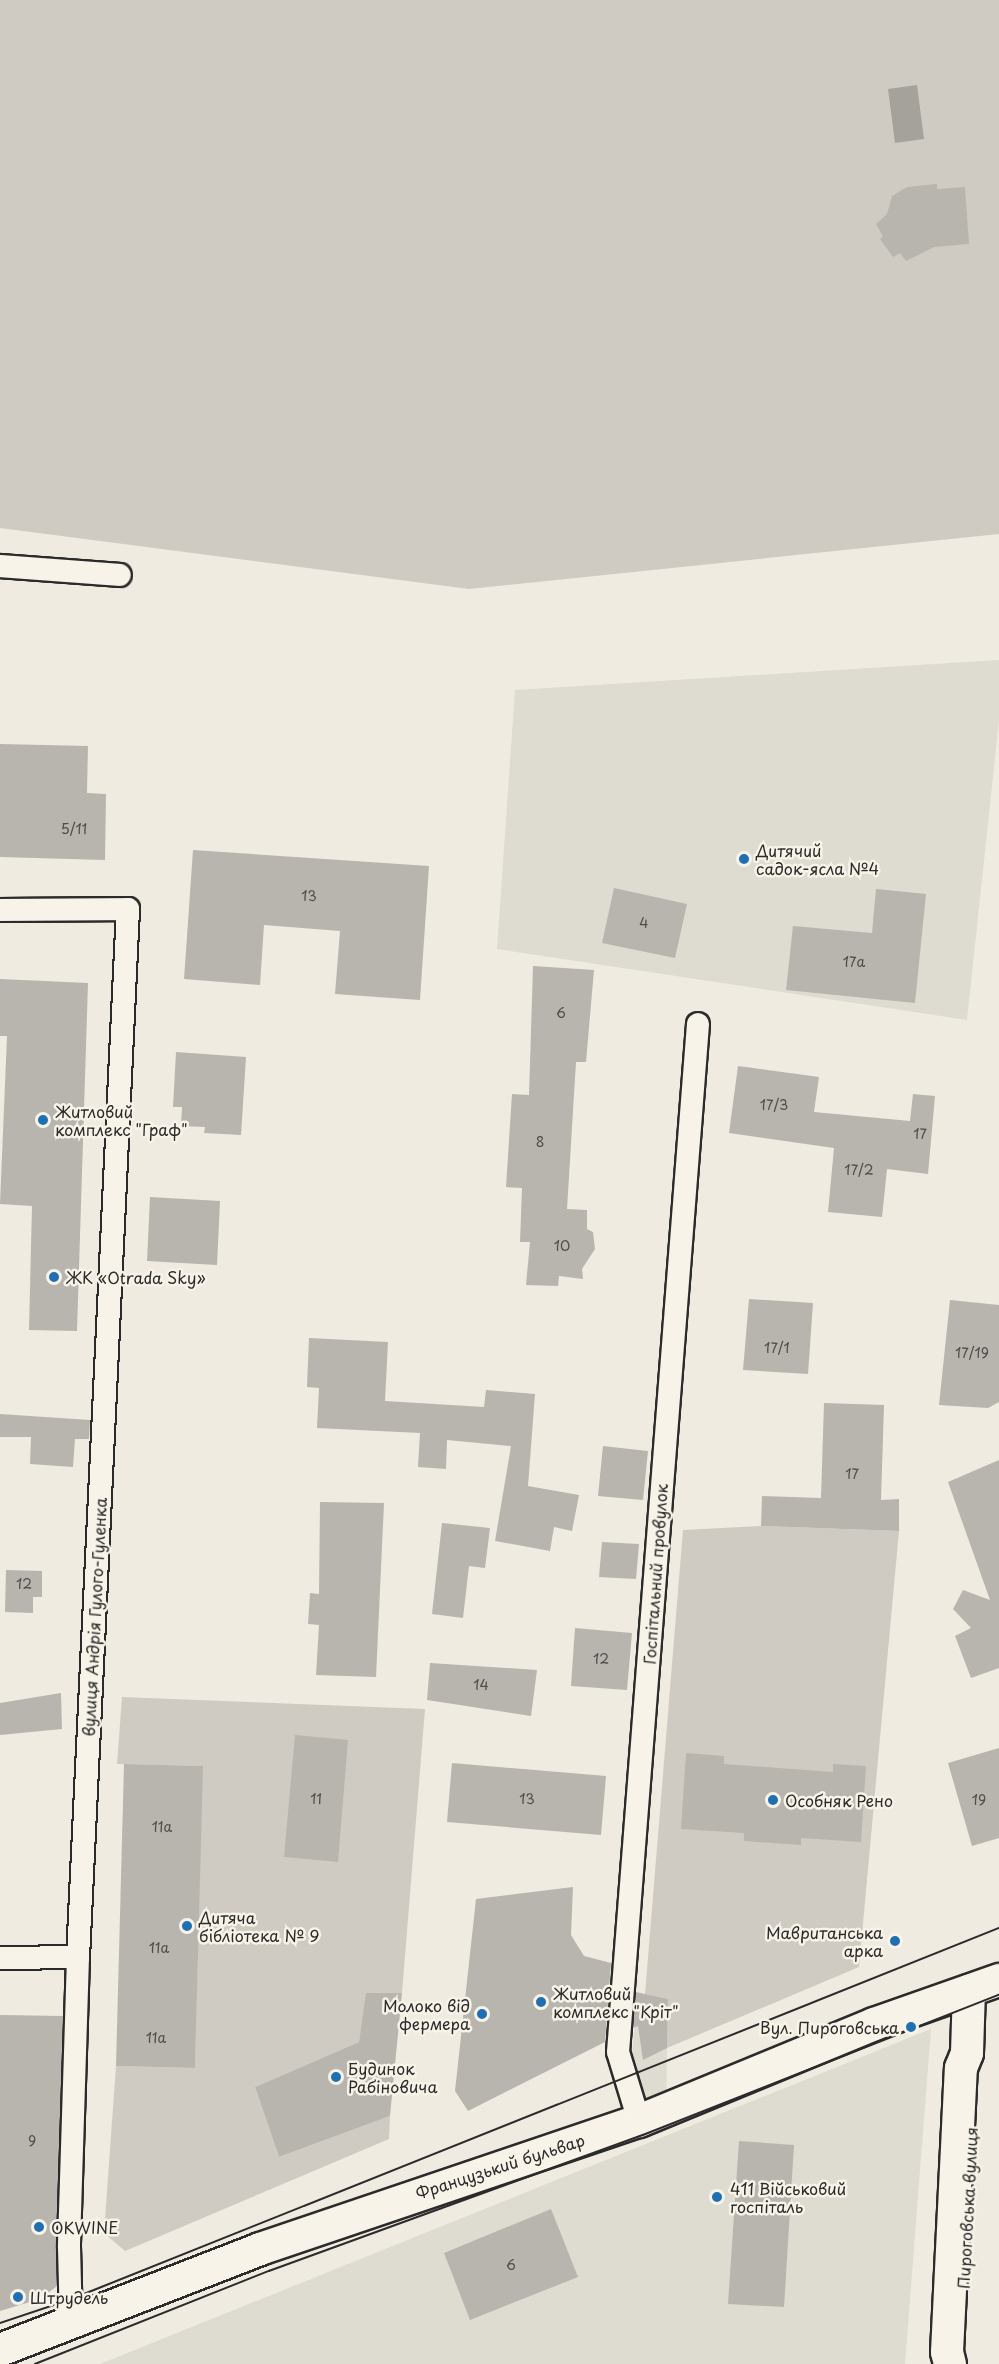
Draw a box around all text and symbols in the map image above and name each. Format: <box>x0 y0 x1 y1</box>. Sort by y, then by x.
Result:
house number: 5/11 <box>61 821 87 837</box>
place label: Дитячий садок-ясла №4 <box>756 840 880 878</box>
marker: Дитячий садок-ясла №4 <box>737 852 751 866</box>
house number: 13 <box>301 888 317 904</box>
house number: 4 <box>639 915 649 931</box>
house number: 17а <box>843 954 865 970</box>
house number: 6 <box>556 1005 566 1021</box>
house number: 17/3 <box>760 1097 788 1113</box>
place label: Житловий комплекс "Граф" <box>55 1101 188 1139</box>
marker: Житловий комплекс "Граф" <box>36 1113 50 1127</box>
house number: 17 <box>913 1126 927 1142</box>
house number: 8 <box>536 1134 544 1150</box>
house number: 17/2 <box>844 1162 874 1178</box>
house number: 10 <box>554 1238 570 1254</box>
place label: ЖК «Otrada Sky» <box>66 1267 207 1287</box>
marker: ЖК «Otrada Sky» <box>47 1270 61 1284</box>
house number: 17/1 <box>764 1340 790 1356</box>
house number: 17/19 <box>955 1345 989 1361</box>
house number: 17 <box>845 1466 859 1482</box>
street label: Госпітальний провулок <box>639 1483 671 1665</box>
street label: вулиця Андрія Гулого-Гуленка <box>78 1497 110 1737</box>
house number: 12 <box>16 1576 32 1592</box>
house number: 12 <box>593 1651 609 1667</box>
house number: 14 <box>473 1677 489 1693</box>
place label: Особняк Рено <box>785 1790 894 1810</box>
house number: 11 <box>310 1791 322 1807</box>
house number: 13 <box>519 1791 535 1807</box>
house number: 19 <box>972 1792 986 1808</box>
marker: Особняк Рено <box>766 1793 780 1807</box>
house number: 11а <box>152 1819 172 1835</box>
place label: Дитяча бібліотека № 9 <box>199 1907 319 1945</box>
marker: Дитяча бібліотека № 9 <box>180 1919 194 1933</box>
place label: Мавританська арка <box>766 1922 883 1960</box>
marker: Мавританська арка <box>888 1934 902 1948</box>
house number: 11а <box>149 1940 169 1956</box>
place label: Житловий комплекс "Кріт" <box>553 1983 679 2021</box>
place label: Молоко від фермера <box>383 1995 470 2033</box>
marker: Житловий комплекс "Кріт" <box>534 1995 548 2009</box>
marker: Молоко від фермера <box>475 2007 489 2021</box>
place label: Вул. Пироговська <box>760 2017 899 2037</box>
marker: Вул. Пироговська <box>904 2020 918 2034</box>
house number: 11а <box>146 2030 166 2046</box>
place label: Будинок Рабіновича <box>348 2058 437 2096</box>
marker: Будинок Рабіновича <box>329 2070 343 2084</box>
street label: Пироговська вулиця <box>953 2126 981 2290</box>
street label: Французький бульвар <box>413 2130 587 2202</box>
house number: 9 <box>28 2133 36 2149</box>
place label: 411 Військовий госпіталь <box>730 2178 845 2216</box>
marker: 411 Військовий госпіталь <box>708 2188 726 2206</box>
place label: OKWINE <box>51 2217 118 2237</box>
marker: OKWINE <box>32 2220 46 2234</box>
house number: 6 <box>506 2257 516 2273</box>
place label: Штрудель <box>30 2287 108 2307</box>
marker: Штрудель <box>11 2290 25 2304</box>

